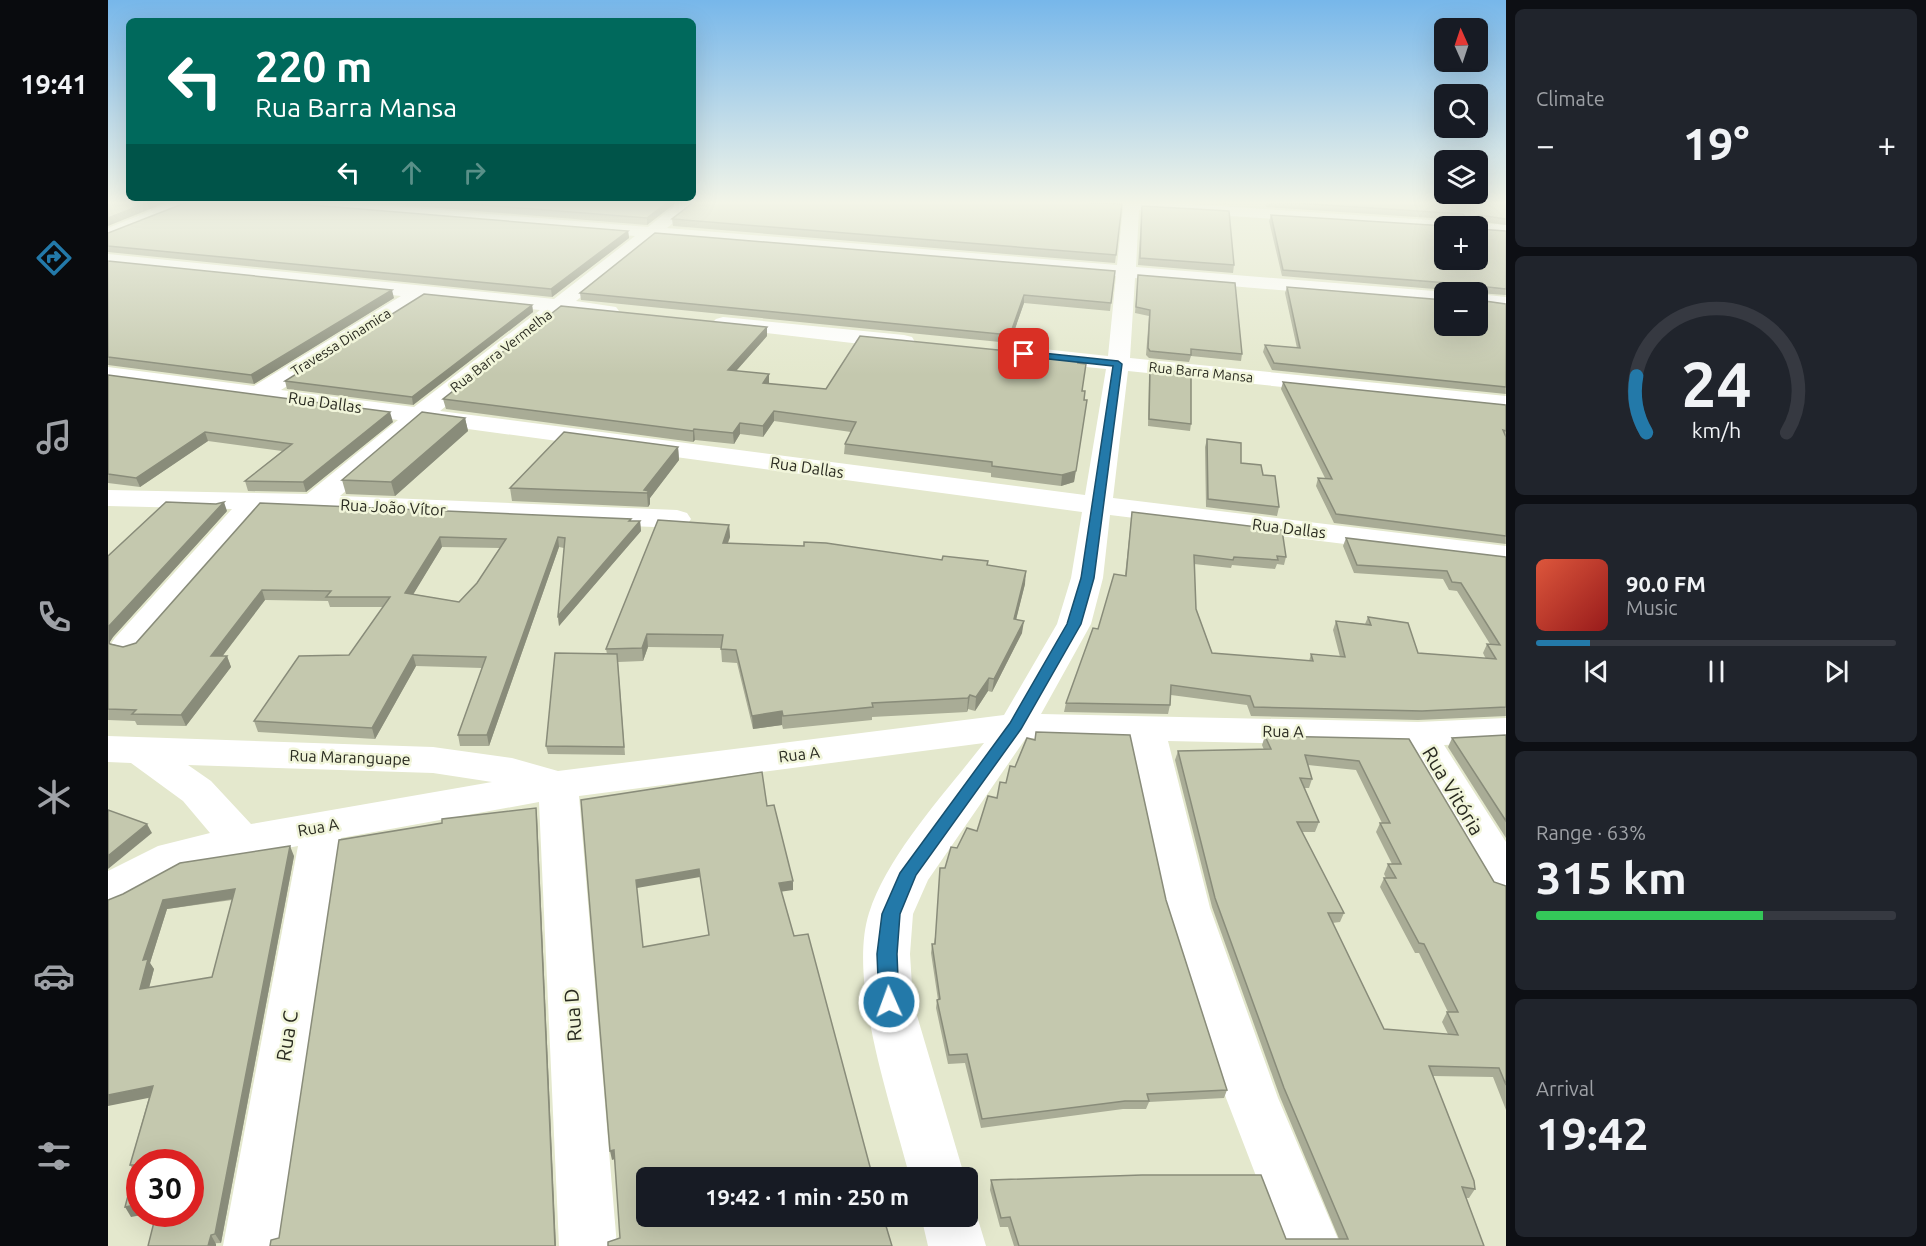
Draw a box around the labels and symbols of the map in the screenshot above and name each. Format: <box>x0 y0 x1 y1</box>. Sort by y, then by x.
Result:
north arrow <box>1434 18 1488 72</box>
street label: Travessa Dinamica <box>288 305 394 379</box>
street label: Rua Barra Vermelha <box>447 306 555 396</box>
pin <box>998 328 1049 379</box>
street label: Rua Barra Mansa <box>1148 359 1254 385</box>
street label: Rua Dallas <box>287 388 363 416</box>
street label: Rua Dallas <box>769 453 845 481</box>
street label: Rua João Vítor <box>340 495 446 519</box>
street label: Rua Dallas <box>1251 515 1327 541</box>
street label: Rua A <box>1262 722 1304 740</box>
street label: Rua A <box>777 742 821 765</box>
street label: Rua Vitória <box>1418 742 1489 839</box>
street label: Rua Maranguape <box>289 746 411 768</box>
street label: Rua A <box>296 814 341 839</box>
position arrow <box>857 970 921 1034</box>
street label: Rua D <box>559 988 586 1042</box>
street label: Rua C <box>271 1009 302 1063</box>
speed limit sign: 30 <box>126 1149 204 1227</box>

